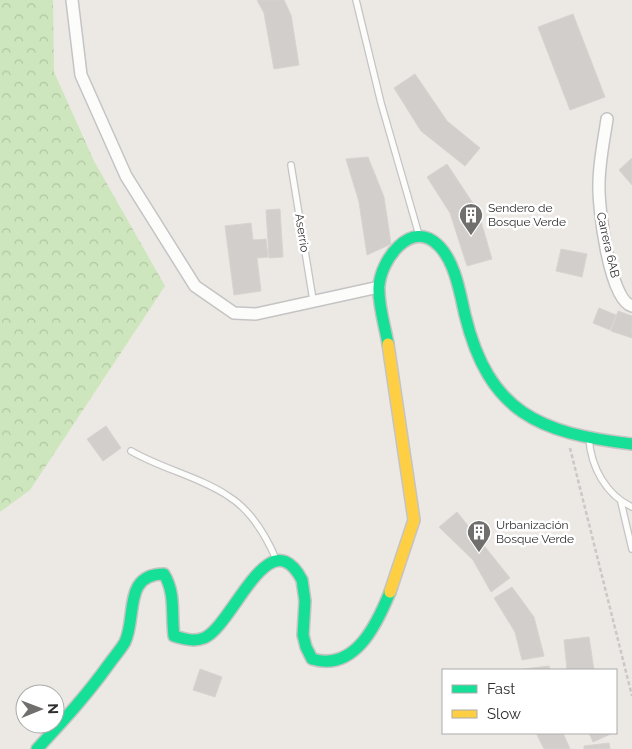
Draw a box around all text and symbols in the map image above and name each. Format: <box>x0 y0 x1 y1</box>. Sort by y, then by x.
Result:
place label: Sendero de Bosque Verde <box>488 201 566 229</box>
building icon: Sendero de Bosque Verde <box>458 202 484 236</box>
street label: Carrera 6AB <box>594 211 622 279</box>
street label: Aserrio <box>292 213 312 253</box>
place label: Urbanización Bosque Verde <box>496 518 574 546</box>
building icon: Urbanización Bosque Verde <box>466 519 492 553</box>
legend <box>442 669 617 734</box>
text: Fast <box>487 680 515 698</box>
north arrow <box>15 684 65 734</box>
text: N <box>45 703 61 714</box>
text: Slow <box>487 705 521 723</box>

